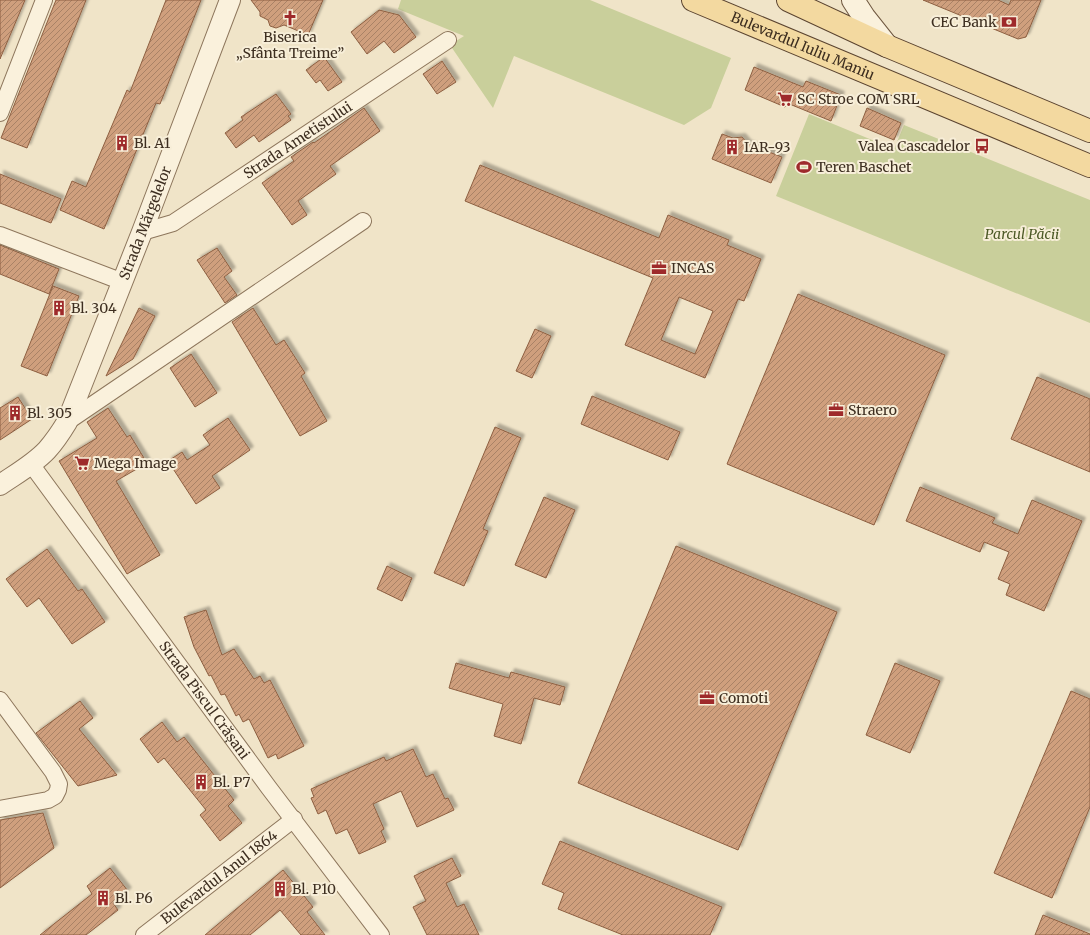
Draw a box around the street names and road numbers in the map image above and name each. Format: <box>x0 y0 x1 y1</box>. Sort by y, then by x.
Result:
street label: Bulevardul Iuliu Maniu <box>728 8 878 84</box>
street label: Strada Ametistului <box>240 97 356 183</box>
street label: Strada Mărgelelor <box>115 164 175 282</box>
street label: Strada Piscul Crășani <box>155 638 254 763</box>
street label: Bulevardul Anul 1864 <box>157 826 281 928</box>

